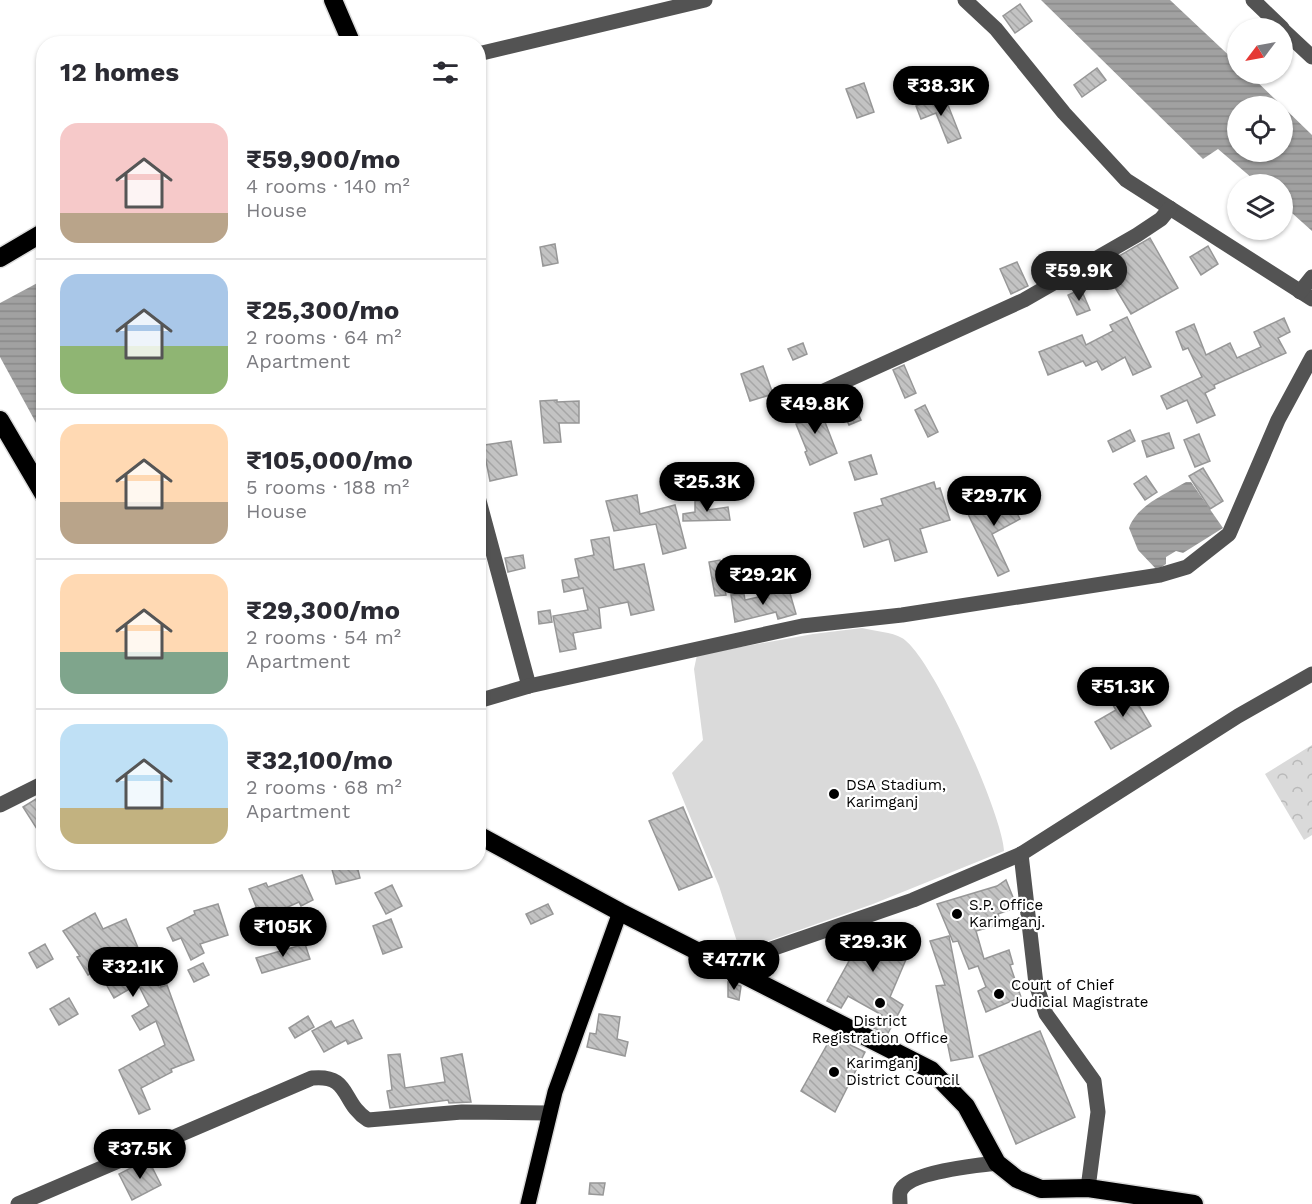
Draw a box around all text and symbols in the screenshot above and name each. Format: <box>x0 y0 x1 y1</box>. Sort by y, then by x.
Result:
north arrow <box>1227 18 1293 84</box>
map controls <box>1227 18 1293 240</box>
icon: filters <box>429 56 462 89</box>
text: 12 homes <box>60 57 179 87</box>
pin: ₹38.3K <box>892 66 990 117</box>
text: ₹38.3K <box>907 73 975 97</box>
button: locate <box>1227 96 1293 162</box>
text: ₹59,900/mo <box>246 144 400 174</box>
icon: home <box>108 147 180 219</box>
text: 4 rooms · 140 m² <box>246 174 410 198</box>
button: layers <box>1227 174 1293 240</box>
text: House <box>246 198 307 222</box>
pin: ₹59.9K <box>1030 251 1128 302</box>
text: ₹59.9K <box>1045 258 1113 282</box>
text: ₹25,300/mo <box>246 295 399 325</box>
icon: home <box>108 298 180 370</box>
text: 2 rooms · 64 m² <box>246 325 402 349</box>
text: Apartment <box>246 349 350 373</box>
pin: ₹49.8K <box>766 384 864 435</box>
text: ₹49.8K <box>780 391 850 415</box>
text: ₹105,000/mo <box>246 445 413 475</box>
icon: home <box>108 448 180 520</box>
pin: ₹25.3K <box>658 462 756 513</box>
text: ₹25.3K <box>673 469 741 493</box>
text: 5 rooms · 188 m² <box>246 475 409 499</box>
pin: ₹29.7K <box>945 476 1043 527</box>
text: ₹29.7K <box>961 483 1027 507</box>
text: House <box>246 499 307 523</box>
pin: ₹29.2K <box>714 555 812 606</box>
text: ₹29.2K <box>729 562 797 586</box>
text: ₹29,300/mo <box>246 595 400 625</box>
icon: home <box>108 598 180 670</box>
text: 2 rooms · 54 m² <box>246 625 401 649</box>
text: Apartment <box>246 649 350 673</box>
pin: ₹51.3K <box>1074 667 1172 718</box>
text: ₹51.3K <box>1091 674 1155 698</box>
text: ₹32,100/mo <box>246 745 393 775</box>
icon: home <box>108 748 180 820</box>
text: 2 rooms · 68 m² <box>246 775 402 799</box>
place label: DSA Stadium, Karimganj <box>846 776 946 811</box>
marker: DSA Stadium, Karimganj <box>827 787 841 801</box>
text: Apartment <box>246 799 350 823</box>
place label: S.P. Office Karimganj. <box>969 896 1045 931</box>
pin: ₹105K <box>241 907 325 958</box>
marker: S.P. Office Karimganj. <box>950 907 964 921</box>
text: ₹105K <box>254 914 312 938</box>
pin: ₹29.3K <box>824 922 922 973</box>
text: ₹29.3K <box>839 929 907 953</box>
pin: ₹47.7K <box>685 940 783 991</box>
pin: ₹32.1K <box>84 947 182 998</box>
text: ₹47.7K <box>702 947 766 971</box>
text: ₹32.1K <box>102 954 164 978</box>
place label: Court of Chief Judicial Magistrate <box>1011 976 1148 1011</box>
marker: Court of Chief Judicial Magistrate <box>992 987 1006 1001</box>
marker: District Registration Office <box>873 996 887 1010</box>
place label: District Registration Office <box>812 1012 948 1047</box>
place label: Karimganj District Council <box>846 1054 960 1089</box>
marker: Karimganj District Council <box>827 1065 841 1079</box>
pin: ₹37.5K <box>91 1129 189 1180</box>
text: ₹37.5K <box>108 1136 172 1160</box>

